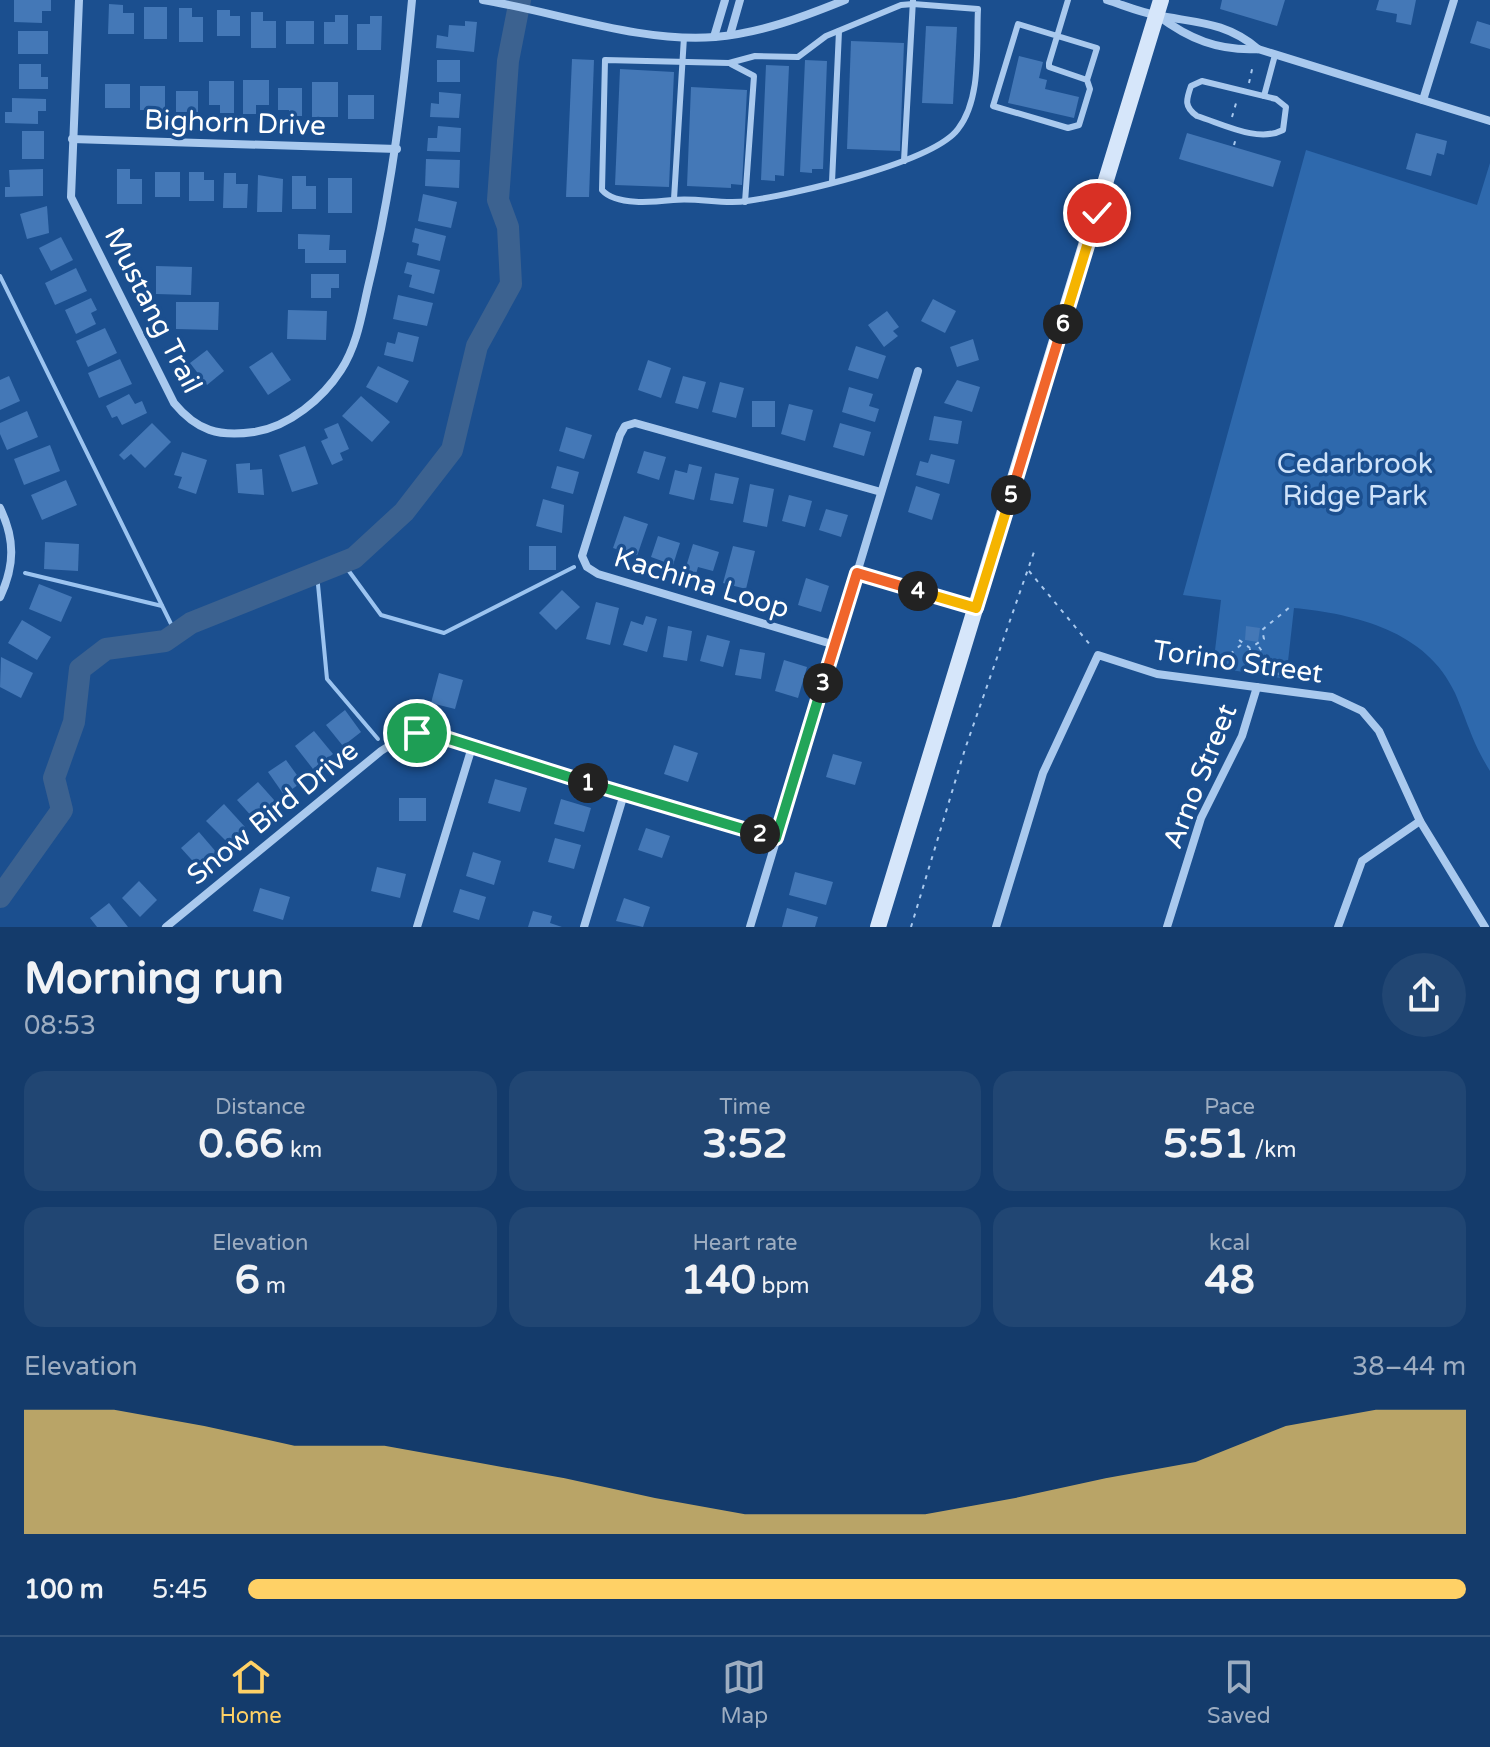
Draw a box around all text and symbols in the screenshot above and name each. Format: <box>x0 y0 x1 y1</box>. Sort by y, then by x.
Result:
street label: Bighorn Drive <box>143 103 326 143</box>
pin <box>1063 179 1131 247</box>
icon: check <box>1075 191 1119 235</box>
street label: Mustang Trail <box>97 222 209 399</box>
pin: 6 <box>1043 304 1083 344</box>
text: 6 <box>1056 311 1070 337</box>
park label: Cedarbrook Ridge Park <box>1277 447 1433 513</box>
pin: 5 <box>991 475 1031 515</box>
text: 5 <box>1004 482 1018 508</box>
street label: Kachina Loop <box>610 540 793 626</box>
pin: 4 <box>898 571 938 611</box>
text: 4 <box>911 578 925 604</box>
street label: Torino Street <box>1151 633 1325 691</box>
pin: 3 <box>803 663 843 703</box>
text: 3 <box>816 670 830 696</box>
pin <box>383 699 451 767</box>
street label: Arno Street <box>1156 699 1244 854</box>
icon: arrive <box>395 711 439 755</box>
street label: Snow Bird Drive <box>180 733 365 892</box>
pin: 1 <box>568 763 608 803</box>
text: 1 <box>581 770 595 796</box>
pin: 2 <box>740 814 780 854</box>
text: 2 <box>753 821 767 847</box>
text: Morning run <box>24 953 284 1006</box>
button: share <box>1382 953 1466 1037</box>
text: 08:53 <box>24 1010 96 1041</box>
text: Distance <box>215 1094 306 1120</box>
text: Time <box>719 1094 771 1120</box>
text: Pace <box>1204 1094 1255 1120</box>
text: 0.66 <box>198 1120 284 1168</box>
text: 3:52 <box>702 1120 788 1168</box>
text: 5:51 <box>1163 1120 1249 1168</box>
text: km <box>284 1137 322 1163</box>
text: /km <box>1249 1137 1296 1163</box>
text: Elevation <box>212 1230 308 1256</box>
text: Heart rate <box>693 1230 797 1256</box>
text: kcal <box>1209 1230 1250 1256</box>
text: 6 <box>235 1256 260 1304</box>
text: 140 <box>680 1256 756 1304</box>
text: 48 <box>1205 1256 1255 1304</box>
text: m <box>260 1273 286 1299</box>
text: bpm <box>756 1273 810 1299</box>
text: Elevation <box>24 1351 138 1382</box>
text: 38–44 m <box>1352 1351 1466 1382</box>
text: 100 m <box>24 1574 104 1605</box>
text: 5:45 <box>152 1574 208 1605</box>
tab: Home <box>219 1655 282 1729</box>
tab: Map <box>721 1655 768 1729</box>
tab: Saved <box>1207 1655 1271 1729</box>

